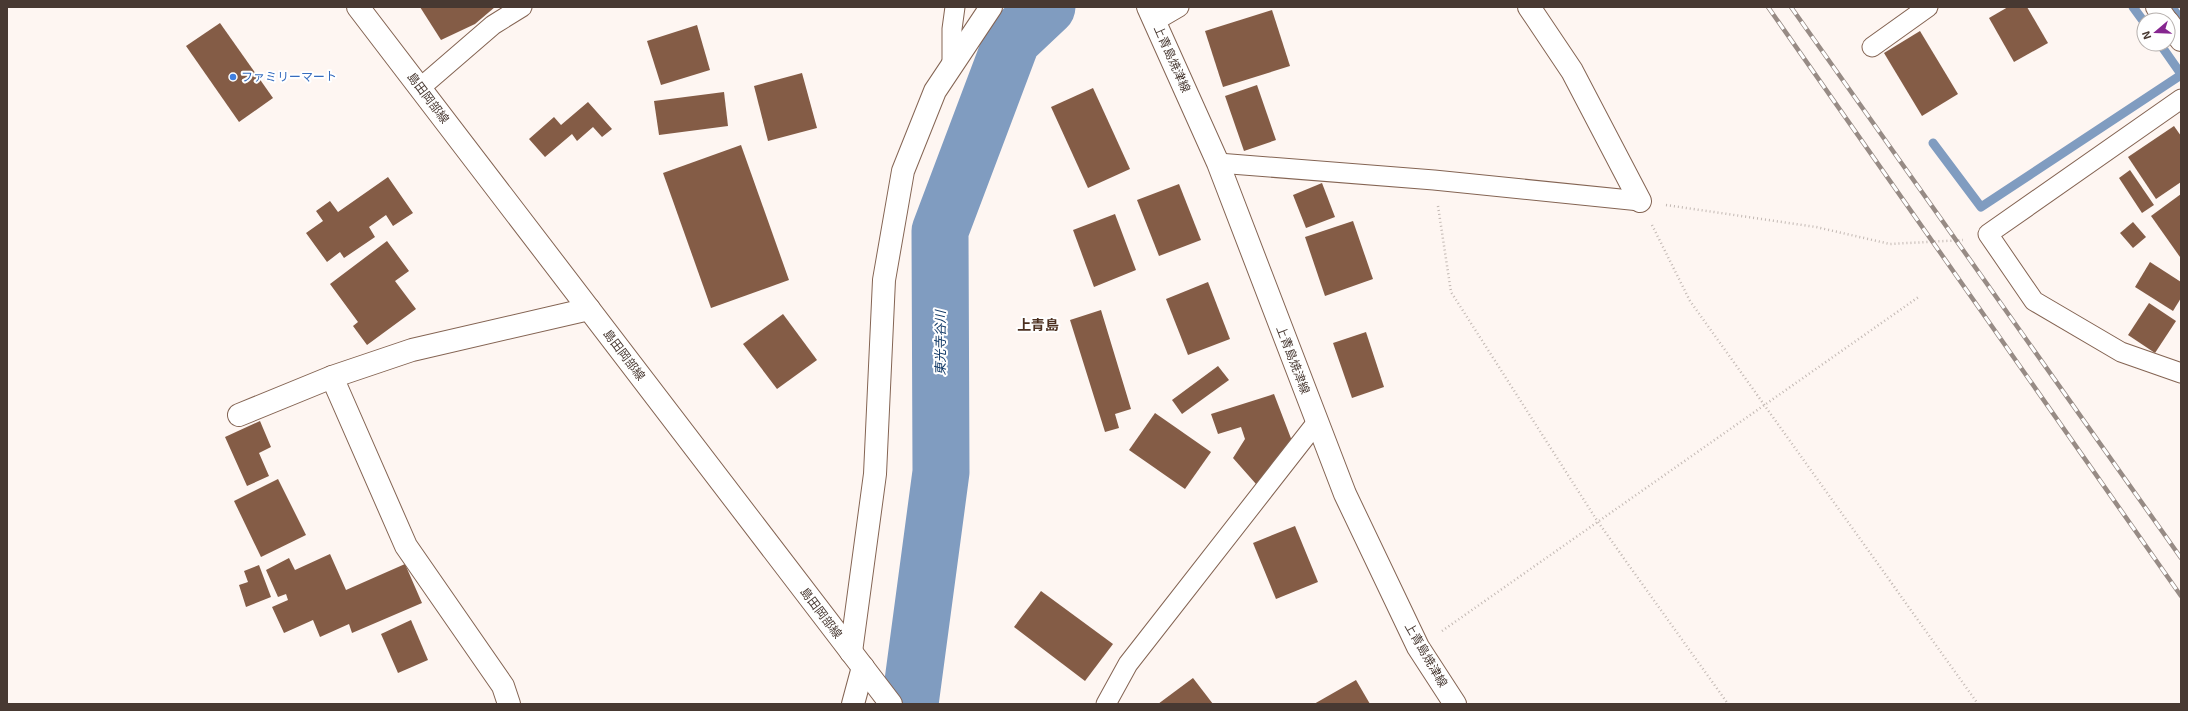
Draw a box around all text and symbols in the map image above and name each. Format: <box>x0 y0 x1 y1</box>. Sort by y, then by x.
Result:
north arrow <box>2136 12 2176 52</box>
street label: 上青島焼津線 <box>1152 23 1194 94</box>
text: N <box>2139 29 2154 41</box>
place label: ファミリーマート <box>241 69 337 83</box>
street label: 島田岡部線 <box>405 69 452 126</box>
marker: ファミリーマート <box>228 72 238 82</box>
water label: 東光寺谷川 <box>932 309 948 376</box>
district label: 上青島 <box>1017 316 1059 333</box>
street label: 上青島焼津線 <box>1274 324 1313 396</box>
street label: 島田岡部線 <box>601 326 648 383</box>
street label: 島田岡部線 <box>798 584 845 641</box>
street label: 上青島焼津線 <box>1403 620 1451 689</box>

